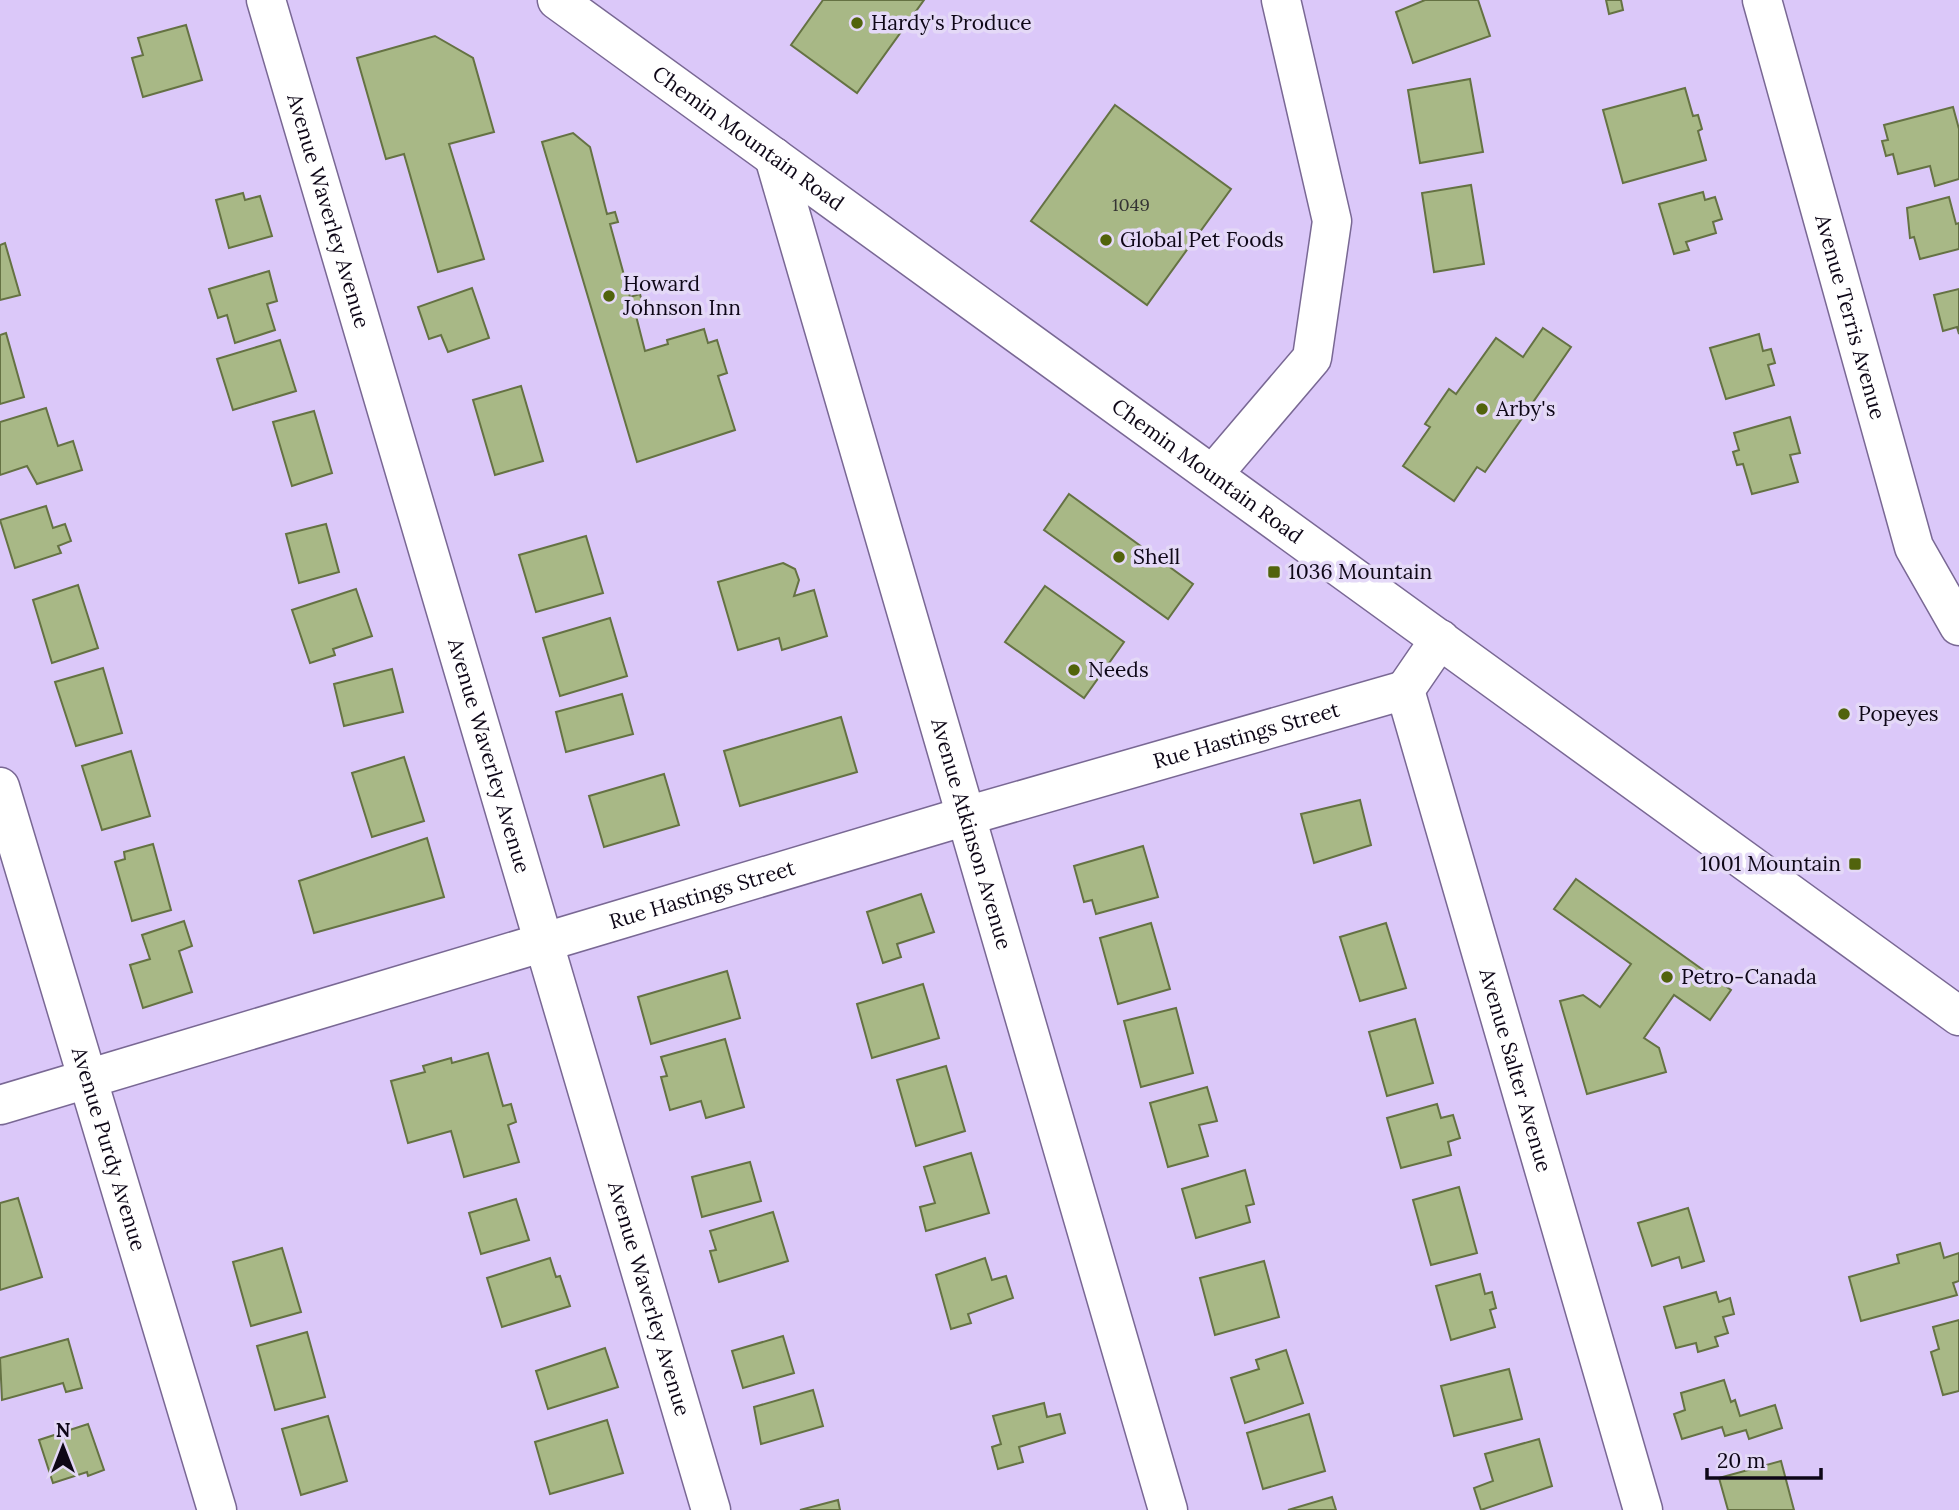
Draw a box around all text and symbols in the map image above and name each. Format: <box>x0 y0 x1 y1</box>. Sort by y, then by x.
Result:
place label: Hardy's Produce <box>871 9 1032 36</box>
marker: Hardy's Produce <box>849 15 865 31</box>
street label: Chemin Mountain Road <box>647 60 849 217</box>
street label: Avenue Waverley Avenue <box>281 89 376 331</box>
house number: 1049 <box>1112 193 1150 216</box>
street label: Avenue Terris Avenue <box>1809 210 1892 422</box>
place label: Global Pet Foods <box>1120 226 1284 253</box>
marker: Global Pet Foods <box>1098 232 1114 248</box>
place label: Howard Johnson Inn <box>622 270 741 321</box>
marker: Howard Johnson Inn <box>601 288 617 304</box>
street label: Chemin Mountain Road <box>1106 392 1309 549</box>
place label: Arby's <box>1495 395 1555 422</box>
marker: Arby's <box>1474 401 1490 417</box>
place label: Shell <box>1133 543 1180 570</box>
marker: Shell <box>1111 549 1127 565</box>
place label: 1036 Mountain <box>1288 558 1432 585</box>
marker: 1036 Mountain <box>1266 564 1282 580</box>
street label: Avenue Waverley Avenue <box>442 634 537 876</box>
place label: Needs <box>1088 656 1149 683</box>
marker: Needs <box>1066 662 1082 678</box>
street label: Rue Hastings Street <box>1150 695 1343 775</box>
place label: Popeyes <box>1858 700 1939 727</box>
marker: Popeyes <box>1836 706 1852 722</box>
street label: Avenue Atkinson Avenue <box>925 714 1018 953</box>
place label: 1001 Mountain <box>1700 850 1841 877</box>
street label: Rue Hastings Street <box>606 854 799 935</box>
marker: 1001 Mountain <box>1847 856 1863 872</box>
place label: Petro-Canada <box>1681 963 1817 990</box>
street label: Avenue Salter Avenue <box>1473 964 1558 1175</box>
marker: Petro-Canada <box>1659 969 1675 985</box>
street label: Avenue Purdy Avenue <box>66 1043 152 1254</box>
street label: Avenue Waverley Avenue <box>602 1177 697 1419</box>
north arrow <box>28 1412 98 1482</box>
text: N <box>56 1418 71 1442</box>
scale bar <box>1707 1436 1821 1480</box>
text: 20 m <box>1717 1447 1766 1474</box>

